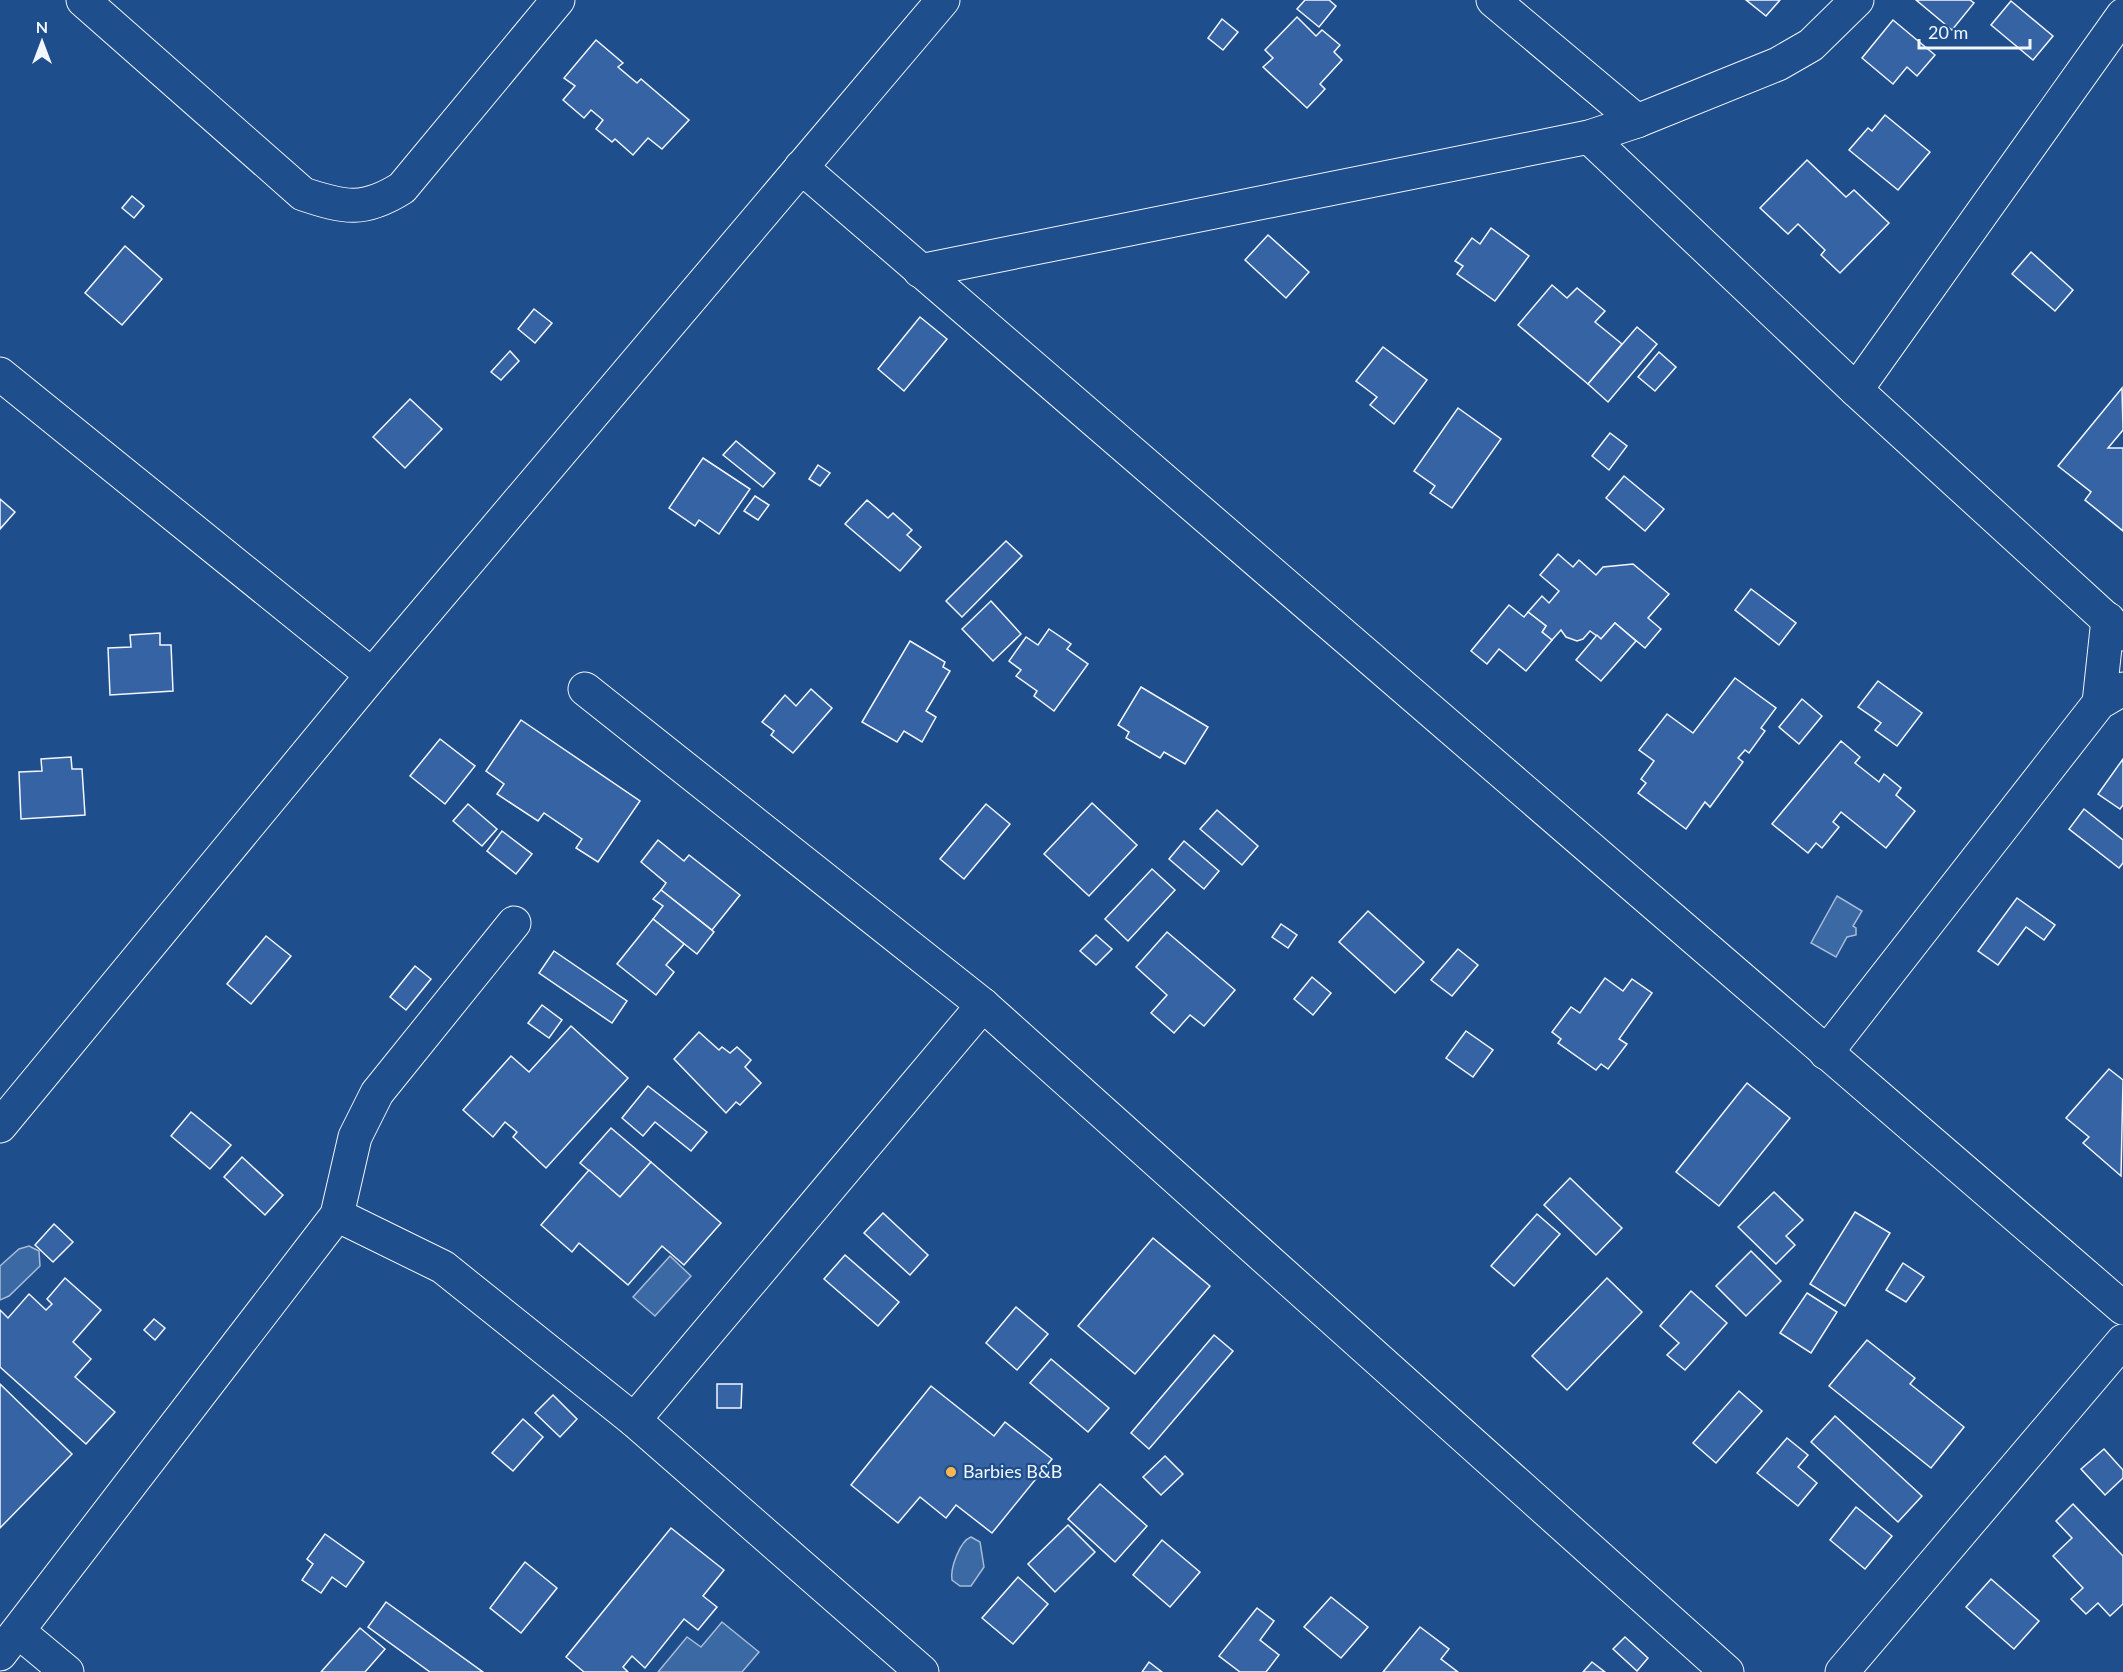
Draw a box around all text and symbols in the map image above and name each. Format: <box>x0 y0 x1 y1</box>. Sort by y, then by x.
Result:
north arrow <box>12 12 72 72</box>
scale bar <box>1919 12 2030 50</box>
text: N <box>36 17 48 36</box>
text: 20 m <box>1928 21 1968 43</box>
place label: Barbies B&B <box>963 1460 1062 1482</box>
marker: Barbies B&B <box>944 1465 958 1479</box>

